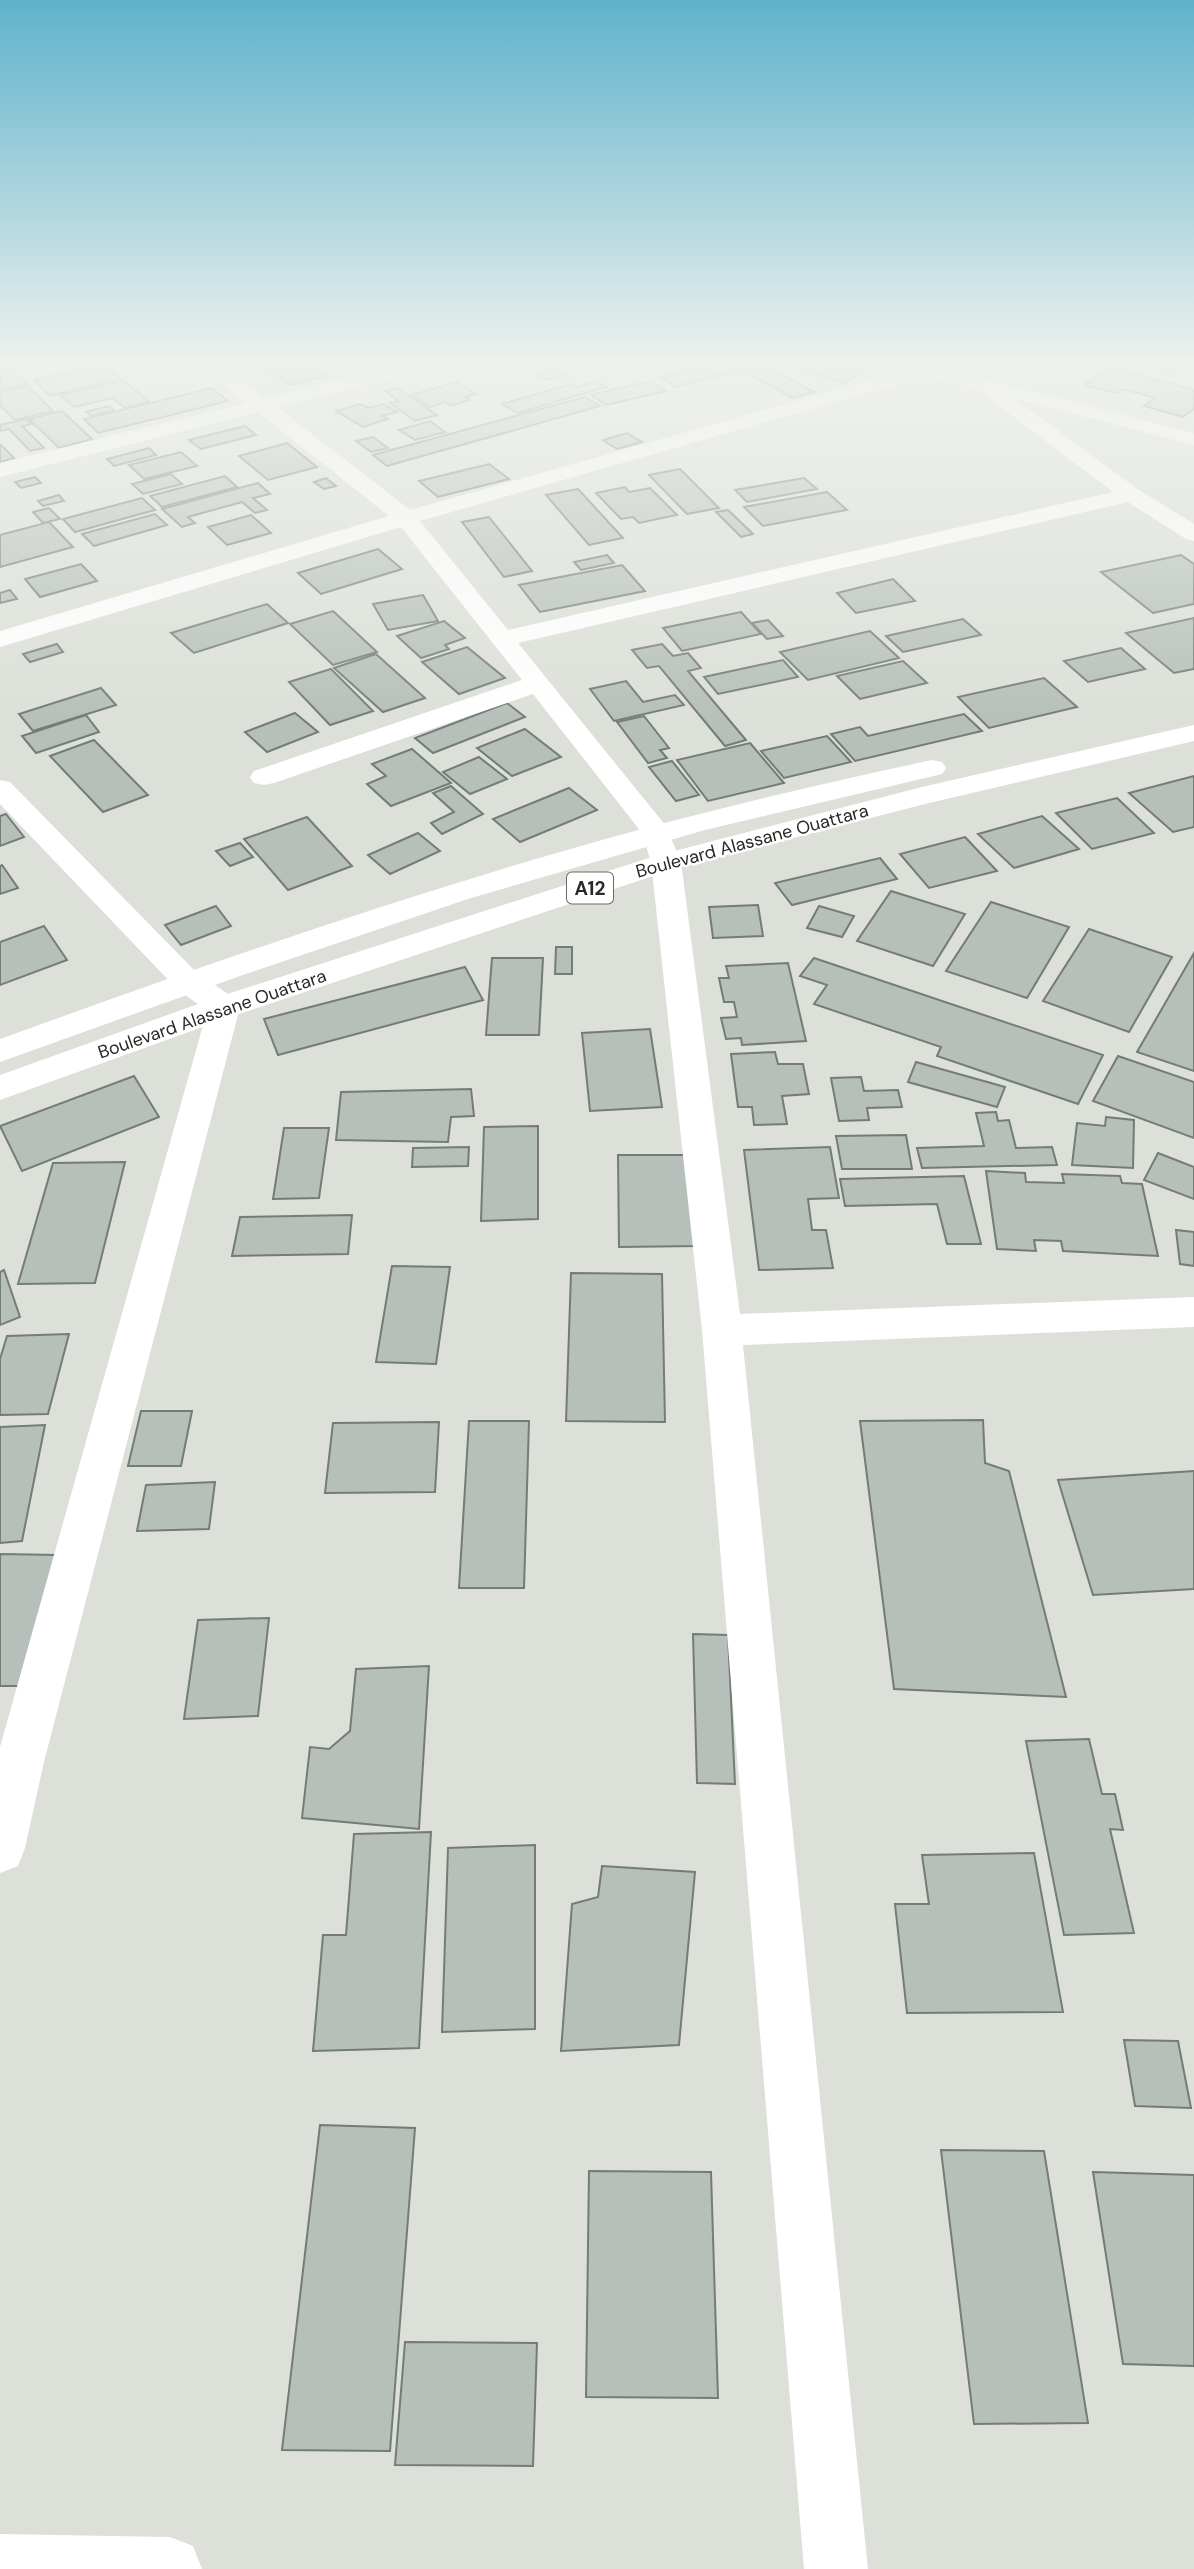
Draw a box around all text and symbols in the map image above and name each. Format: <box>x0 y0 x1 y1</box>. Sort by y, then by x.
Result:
street label: Boulevard Alassane Ouattara <box>633 798 871 884</box>
road number: A12 <box>567 873 613 904</box>
street label: Boulevard Alassane Ouattara <box>95 964 329 1064</box>

